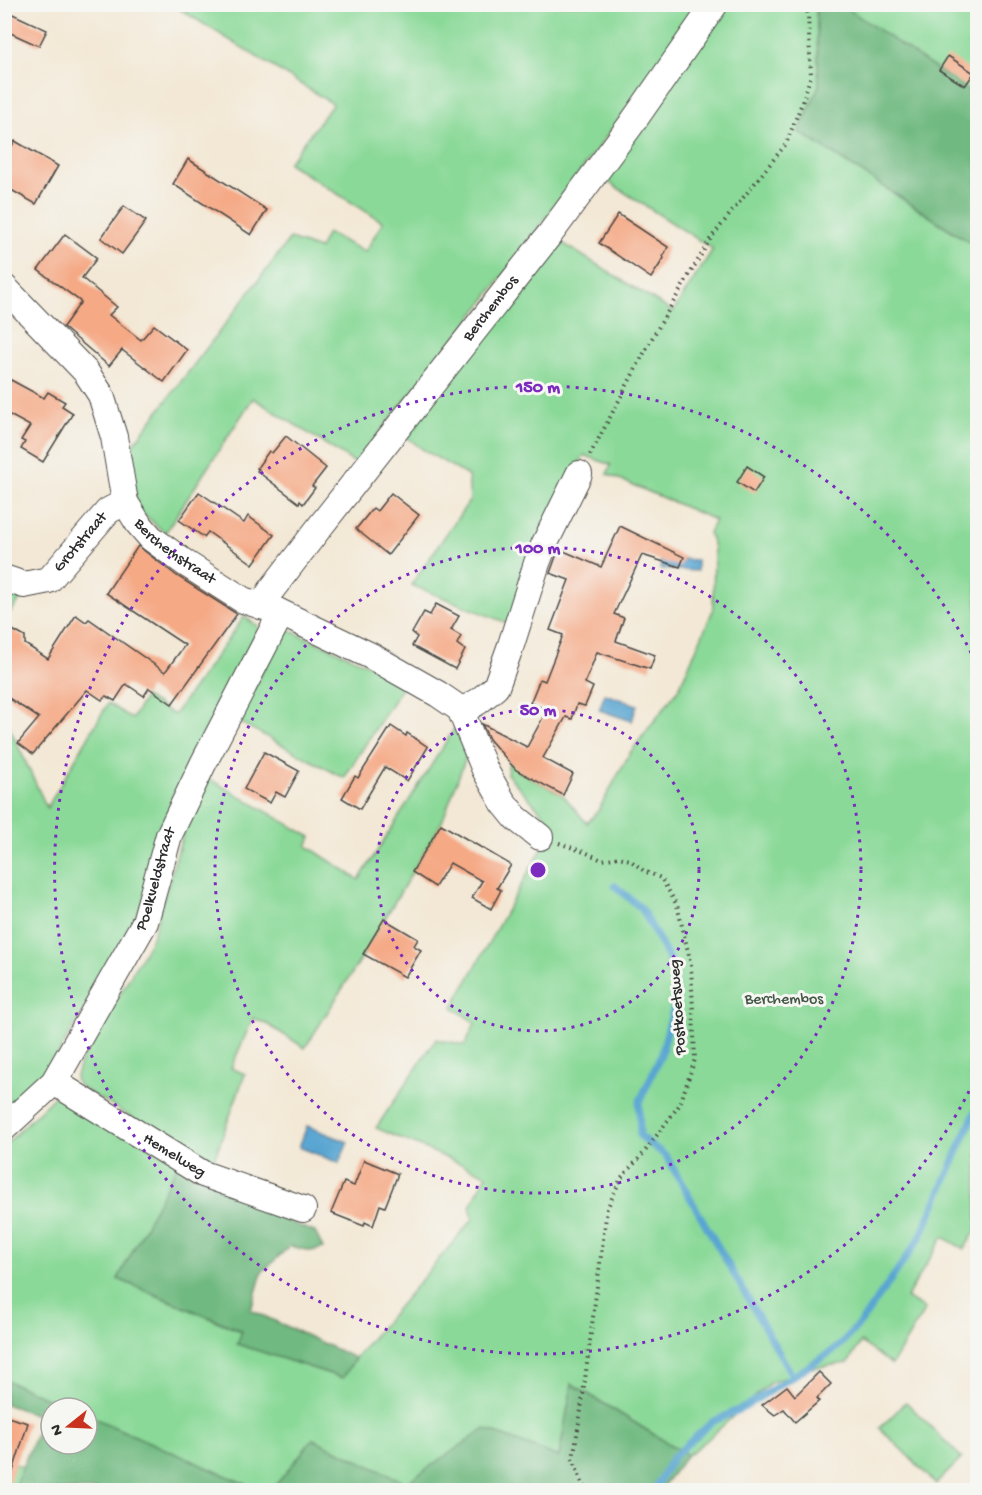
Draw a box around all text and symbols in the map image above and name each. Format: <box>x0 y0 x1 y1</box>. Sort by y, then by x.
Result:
street label: Berchembos <box>459 271 524 346</box>
text: 150 m <box>515 378 560 399</box>
street label: Grotstraat <box>50 507 113 576</box>
street label: Berchemstraat <box>129 514 220 590</box>
text: 100 m <box>515 539 561 560</box>
text: 50 m <box>520 701 557 722</box>
street label: Poelkveldstraat <box>132 823 181 936</box>
centre of rings <box>528 860 548 880</box>
street label: Postkoetsweg <box>666 959 692 1056</box>
park label: Berchembos <box>744 991 824 1010</box>
street label: Hemelweg <box>139 1130 209 1183</box>
north arrow <box>39 1396 99 1456</box>
text: N <box>47 1421 69 1437</box>

